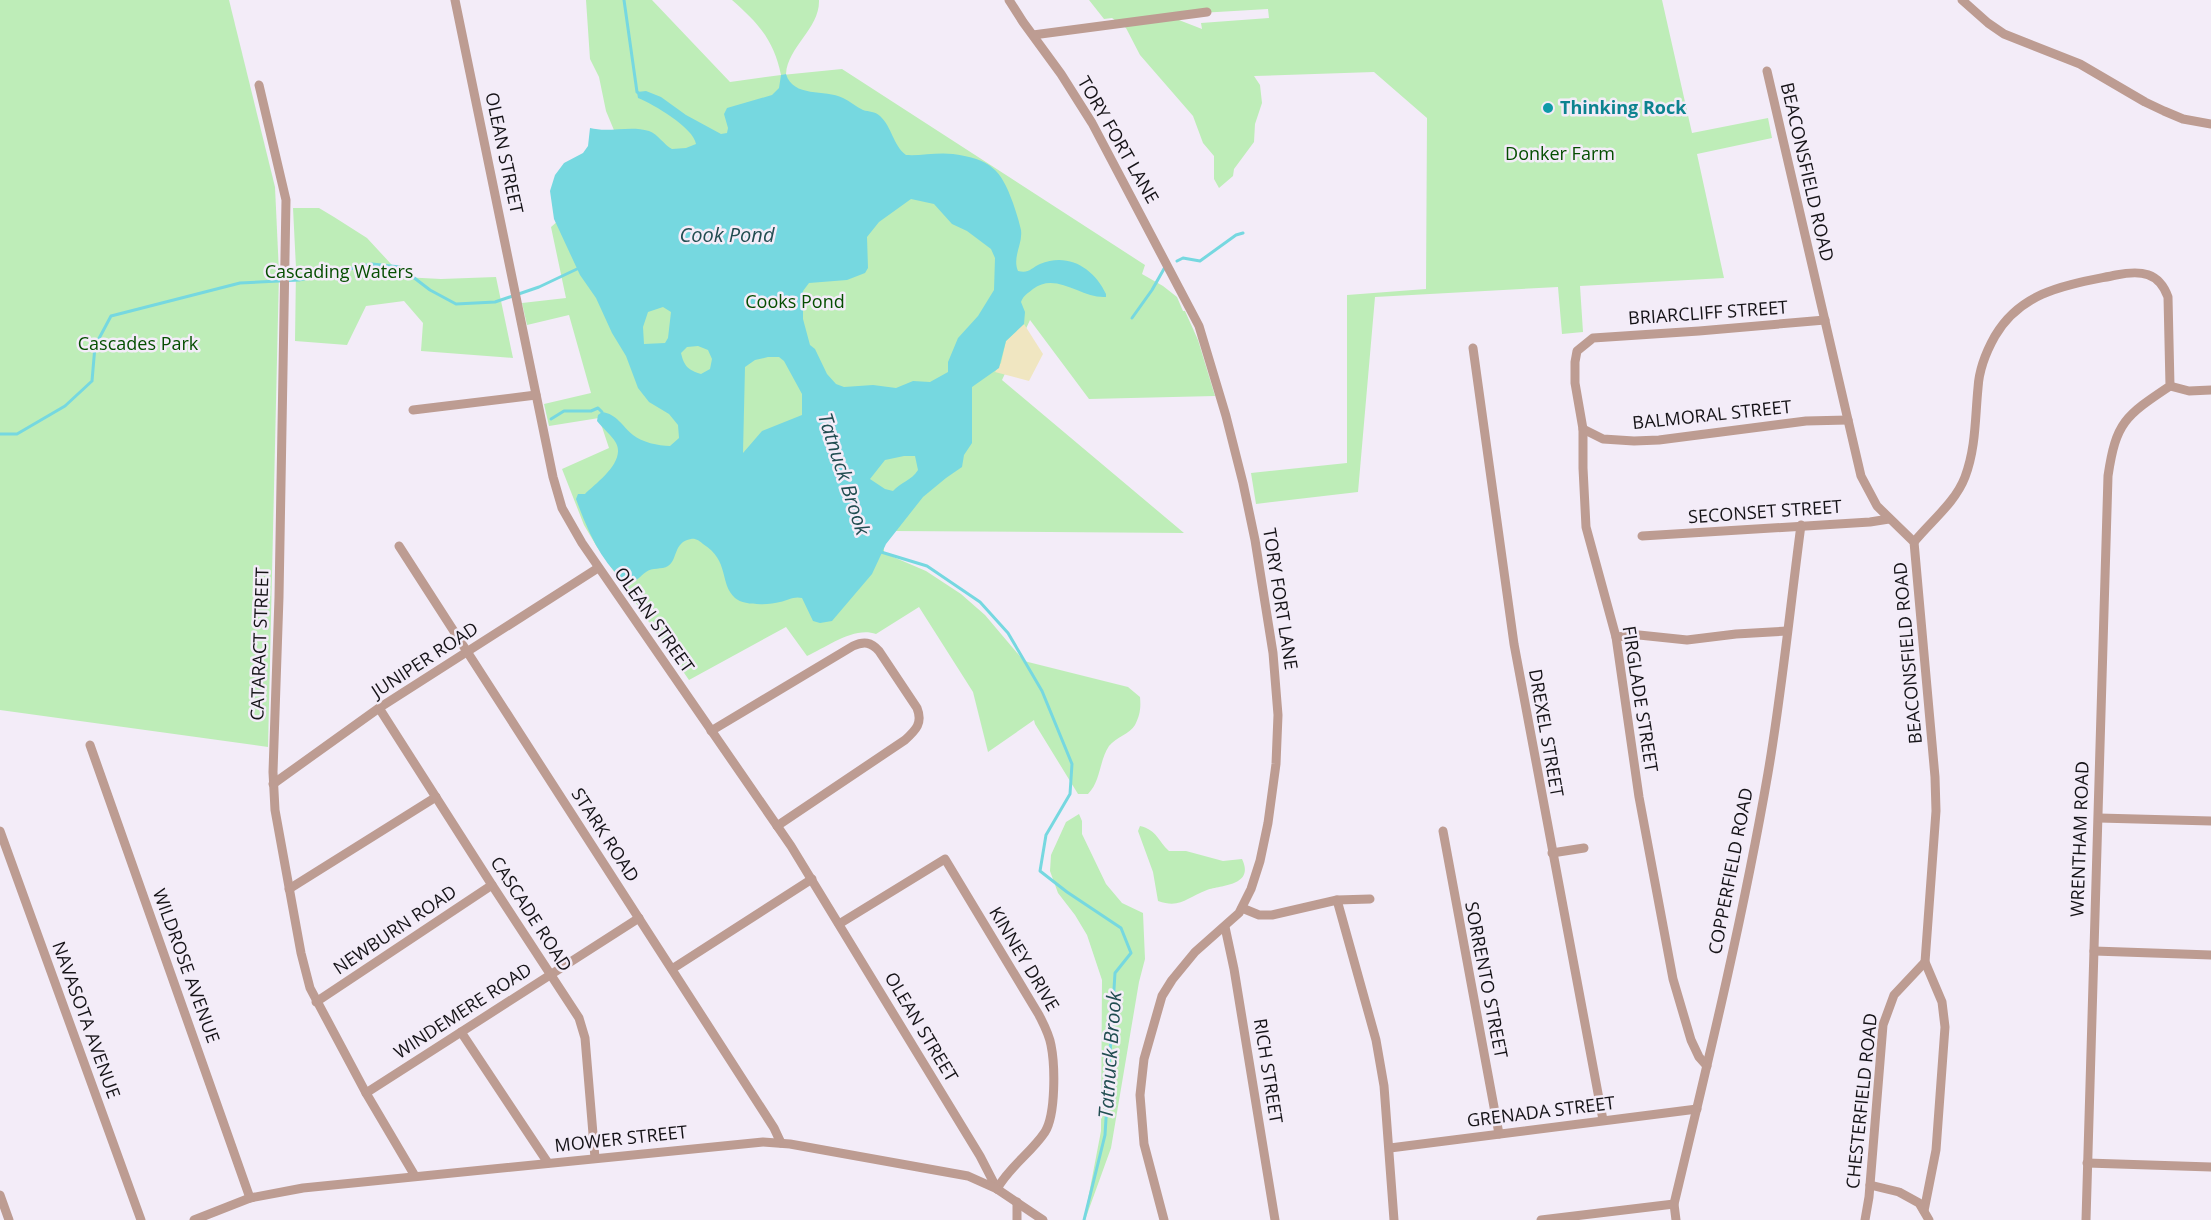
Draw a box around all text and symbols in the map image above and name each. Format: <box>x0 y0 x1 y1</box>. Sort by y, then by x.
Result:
street label: TORY FORT LANE <box>1073 72 1165 207</box>
street label: BEACONSFIELD ROAD <box>1776 80 1840 264</box>
street label: OLEAN STREET <box>480 90 530 216</box>
place label: Thinking Rock <box>1560 95 1687 119</box>
marker: Thinking Rock <box>1541 101 1555 115</box>
park label: Donker Farm <box>1505 141 1615 165</box>
water label: Cook Pond <box>680 221 775 248</box>
park label: Cascading Waters <box>265 259 413 283</box>
park label: Cooks Pond <box>745 289 845 313</box>
street label: BRIARCLIFF STREET <box>1627 294 1789 330</box>
park label: Cascades Park <box>78 331 199 355</box>
street label: BALMORAL STREET <box>1631 394 1793 434</box>
water label: Tatnuck Brook <box>812 409 877 540</box>
street label: SECONSET STREET <box>1687 494 1843 528</box>
street label: TORY FORT LANE <box>1258 526 1304 671</box>
street label: BEACONSFIELD ROAD <box>1887 561 1927 745</box>
street label: OLEAN STREET <box>609 562 700 677</box>
street label: CATARACT STREET <box>244 567 274 721</box>
street label: JUNIPER ROAD <box>365 616 482 704</box>
street label: FIRGLADE STREET <box>1618 624 1664 774</box>
street label: DREXEL STREET <box>1524 667 1570 799</box>
street label: WRENTHAM ROAD <box>2064 760 2094 917</box>
street label: STARK ROAD <box>566 783 645 886</box>
street label: COPPERFIELD ROAD <box>1702 786 1758 956</box>
street label: CASCADE ROAD <box>486 851 578 976</box>
street label: NEWBURN ROAD <box>328 879 461 979</box>
street label: WILDROSE AVENUE <box>148 885 226 1046</box>
street label: SORRENTO STREET <box>1460 899 1514 1060</box>
street label: KINNEY DRIVE <box>984 902 1065 1015</box>
street label: NAVASOTA AVENUE <box>47 938 127 1102</box>
street label: WINDEMERE ROAD <box>389 957 536 1064</box>
street label: OLEAN STREET <box>880 967 964 1086</box>
water label: Tatnuck Brook <box>1092 989 1127 1119</box>
street label: CHESTERFIELD ROAD <box>1840 1012 1882 1190</box>
street label: RICH STREET <box>1249 1017 1289 1125</box>
street label: GRENADA STREET <box>1465 1090 1616 1132</box>
street label: MOWER STREET <box>553 1119 689 1157</box>

